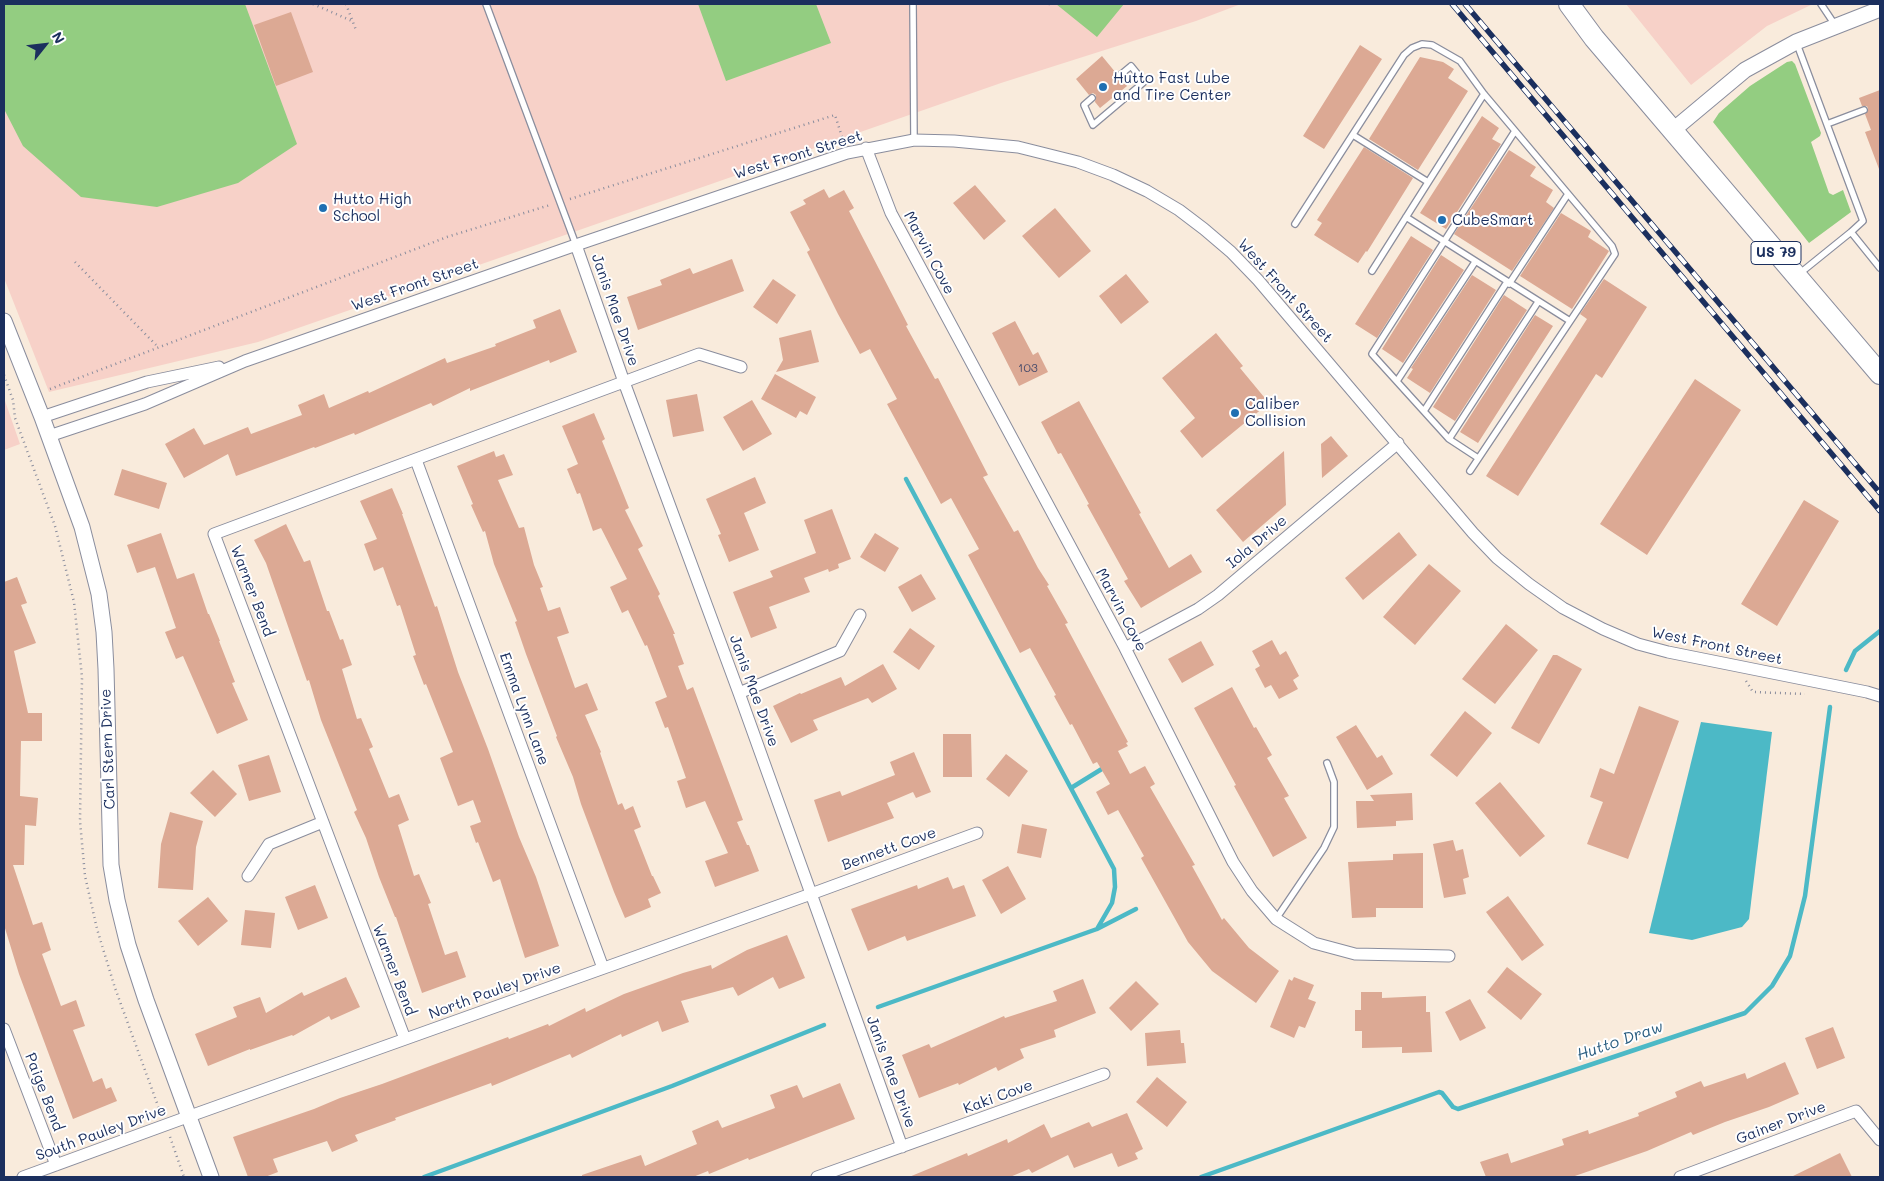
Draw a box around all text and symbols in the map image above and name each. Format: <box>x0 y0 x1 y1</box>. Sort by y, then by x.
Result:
north arrow <box>20 20 70 70</box>
text: N <box>48 28 69 47</box>
place label: Hutto Fast Lube and Tire Center <box>1113 69 1231 104</box>
marker: Hutto Fast Lube and Tire Center <box>1097 81 1109 93</box>
street label: West Front Street <box>732 127 864 183</box>
place label: Hutto High School <box>333 190 411 225</box>
marker: Hutto High School <box>317 202 329 214</box>
street label: Marvin Cove <box>900 208 958 298</box>
place label: CubeSmart <box>1452 211 1534 229</box>
marker: CubeSmart <box>1436 214 1448 226</box>
street label: West Front Street <box>1234 235 1336 347</box>
road number: US 79 <box>1751 242 1801 264</box>
street label: Janis Mae Drive <box>587 251 643 369</box>
street label: West Front Street <box>349 255 481 315</box>
house number: 103 <box>1018 361 1038 375</box>
place label: Caliber Collision <box>1245 395 1306 430</box>
marker: Caliber Collision <box>1229 407 1241 419</box>
street label: Iola Drive <box>1223 512 1291 572</box>
street label: Warner Bend <box>226 543 278 639</box>
street label: Marvin Cove <box>1092 565 1150 655</box>
street label: West Front Street <box>1650 623 1784 669</box>
street label: Janis Mae Drive <box>725 633 783 749</box>
street label: Emma Lynn Lane <box>495 650 553 768</box>
street label: Carl Stern Drive <box>97 688 119 810</box>
street label: Bennett Cove <box>839 824 939 874</box>
street label: Warner Bend <box>368 922 420 1018</box>
street label: North Pauley Drive <box>426 959 564 1023</box>
street label: Janis Mae Drive <box>862 1014 920 1130</box>
water label: Hutto Draw <box>1574 1017 1666 1065</box>
street label: Paige Bend <box>21 1050 67 1134</box>
street label: Kaki Cove <box>961 1076 1035 1118</box>
street label: Gainer Drive <box>1734 1098 1828 1148</box>
street label: South Pauley Drive <box>33 1101 169 1165</box>

